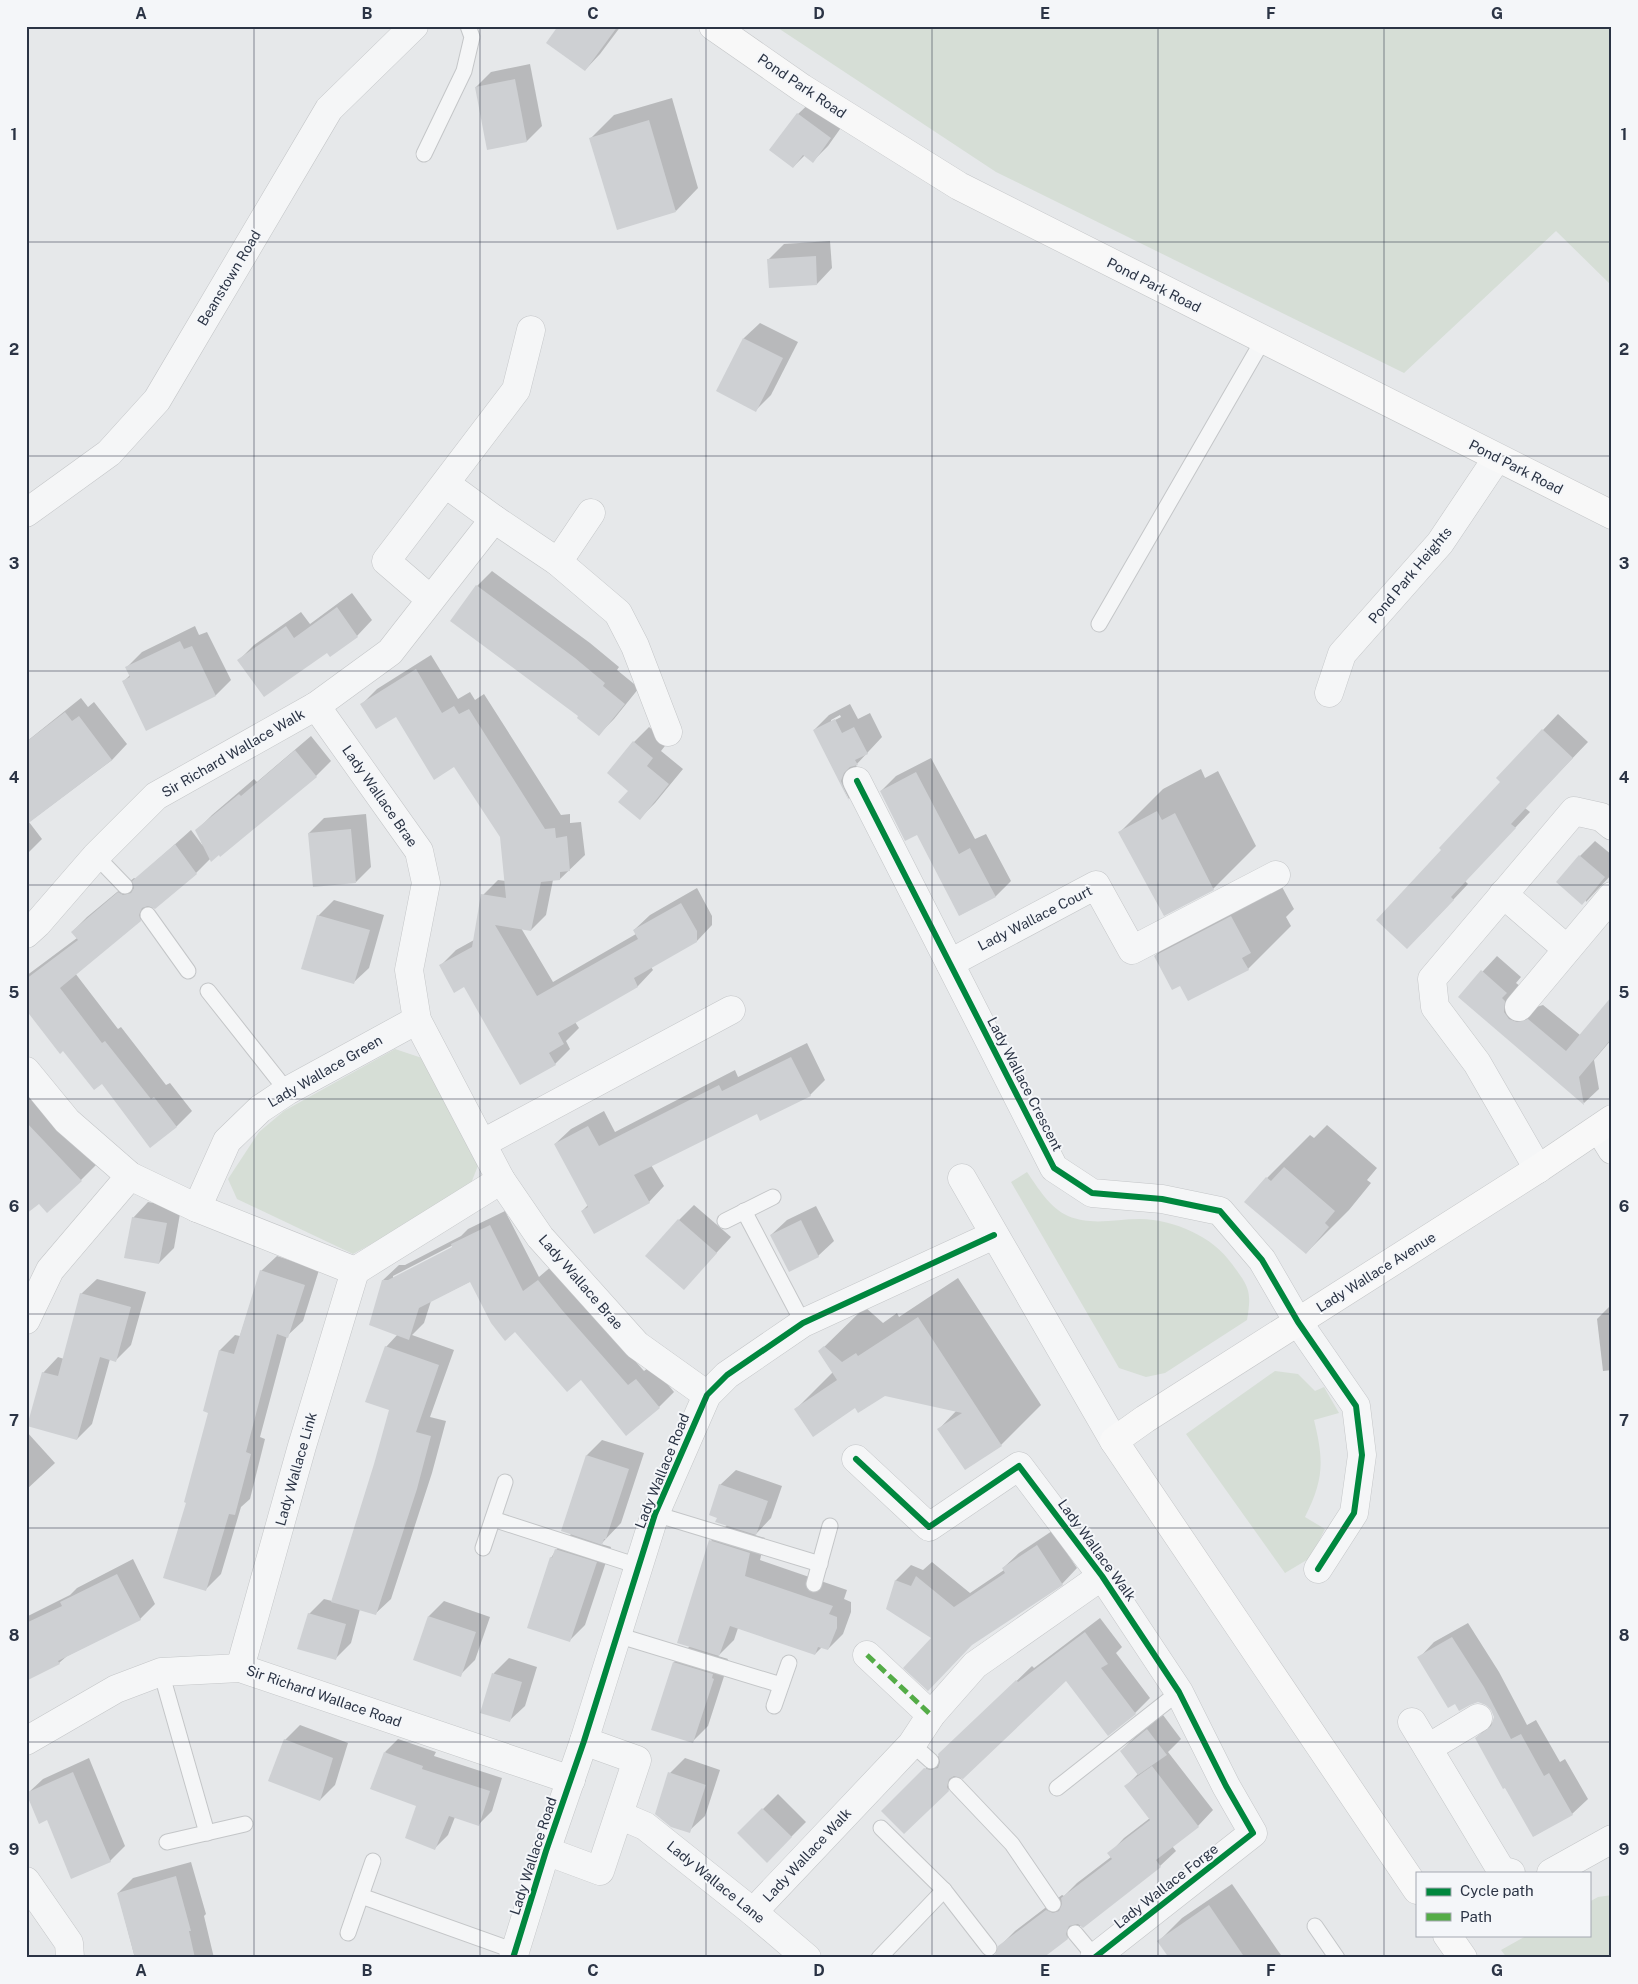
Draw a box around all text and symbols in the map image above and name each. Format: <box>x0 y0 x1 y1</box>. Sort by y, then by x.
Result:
text: A <box>135 4 147 23</box>
text: B <box>362 4 373 23</box>
text: C <box>587 4 599 23</box>
text: D <box>813 4 825 23</box>
text: E <box>1040 4 1050 23</box>
text: F <box>1266 4 1276 23</box>
text: G <box>1491 4 1503 23</box>
street label: Pond Park Road <box>755 51 849 121</box>
text: 1 <box>11 125 17 144</box>
text: 1 <box>1621 125 1627 144</box>
street label: Beanstown Road <box>194 227 264 329</box>
street label: Pond Park Road <box>1105 255 1203 315</box>
text: 2 <box>9 340 19 359</box>
text: 2 <box>1619 340 1629 359</box>
street label: Pond Park Road <box>1467 437 1565 497</box>
street label: Pond Park Heights <box>1365 524 1455 626</box>
text: 3 <box>9 554 19 573</box>
text: 3 <box>1619 554 1629 573</box>
street label: Sir Richard Wallace Walk <box>159 705 307 800</box>
street label: Lady Wallace Brae <box>339 742 421 850</box>
text: 4 <box>9 768 20 787</box>
text: 4 <box>1619 768 1630 787</box>
street label: Lady Wallace Court <box>975 882 1095 954</box>
text: 5 <box>9 983 20 1002</box>
text: 5 <box>1619 983 1630 1002</box>
street label: Lady Wallace Crescent <box>984 1014 1066 1154</box>
street label: Lady Wallace Green <box>265 1032 385 1110</box>
text: 6 <box>9 1197 19 1216</box>
text: 6 <box>1619 1197 1629 1216</box>
street label: Lady Wallace Avenue <box>1313 1229 1439 1315</box>
street label: Lady Wallace Brae <box>536 1231 626 1333</box>
street label: Lady Wallace Link <box>272 1410 320 1528</box>
text: 7 <box>9 1411 19 1430</box>
street label: Lady Wallace Road <box>632 1411 692 1531</box>
text: 7 <box>1619 1411 1629 1430</box>
street label: Lady Wallace Walk <box>1055 1496 1139 1604</box>
text: 8 <box>9 1626 20 1645</box>
text: 8 <box>1619 1626 1630 1645</box>
street label: Sir Richard Wallace Road <box>244 1662 404 1730</box>
street label: Lady Wallace Road <box>506 1795 560 1917</box>
street label: Lady Wallace Walk <box>760 1805 855 1905</box>
street label: Lady Wallace Lane <box>664 1838 768 1926</box>
text: 9 <box>9 1840 19 1859</box>
street label: Lady Wallace Forge <box>1111 1840 1221 1932</box>
text: 9 <box>1619 1840 1629 1859</box>
legend <box>1416 1872 1590 1936</box>
text: Cycle path <box>1460 1882 1534 1899</box>
text: Path <box>1460 1908 1492 1925</box>
text: A <box>135 1961 147 1980</box>
text: B <box>362 1961 373 1980</box>
text: C <box>587 1961 599 1980</box>
text: D <box>813 1961 825 1980</box>
text: E <box>1040 1961 1050 1980</box>
text: F <box>1266 1961 1276 1980</box>
text: G <box>1491 1961 1503 1980</box>

